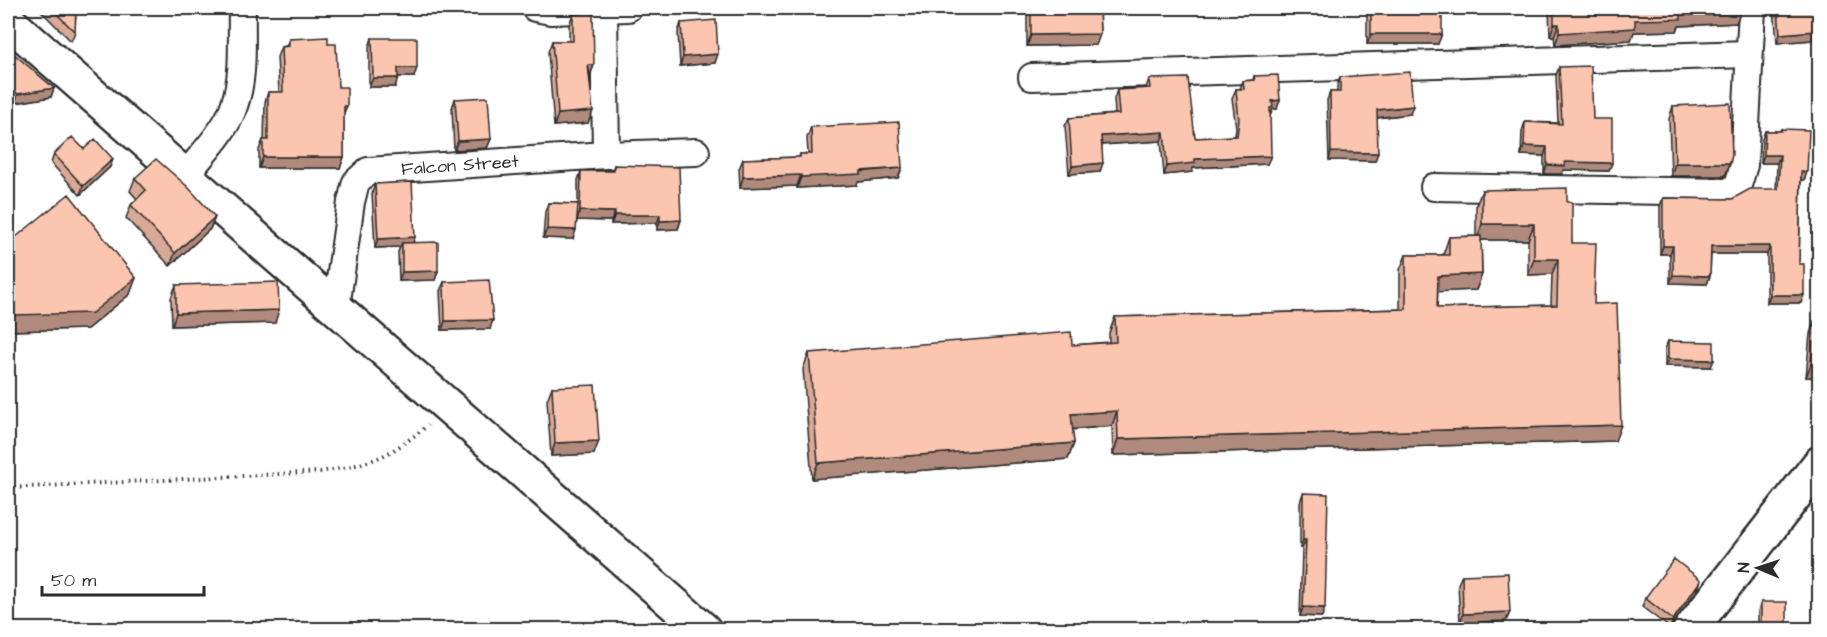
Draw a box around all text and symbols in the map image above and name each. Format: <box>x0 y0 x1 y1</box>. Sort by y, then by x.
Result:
street label: Falcon Street <box>400 149 520 182</box>
north arrow <box>1728 538 1788 598</box>
scale bar <box>42 559 204 597</box>
text: N <box>1733 562 1755 573</box>
text: 50 m <box>51 568 96 593</box>

